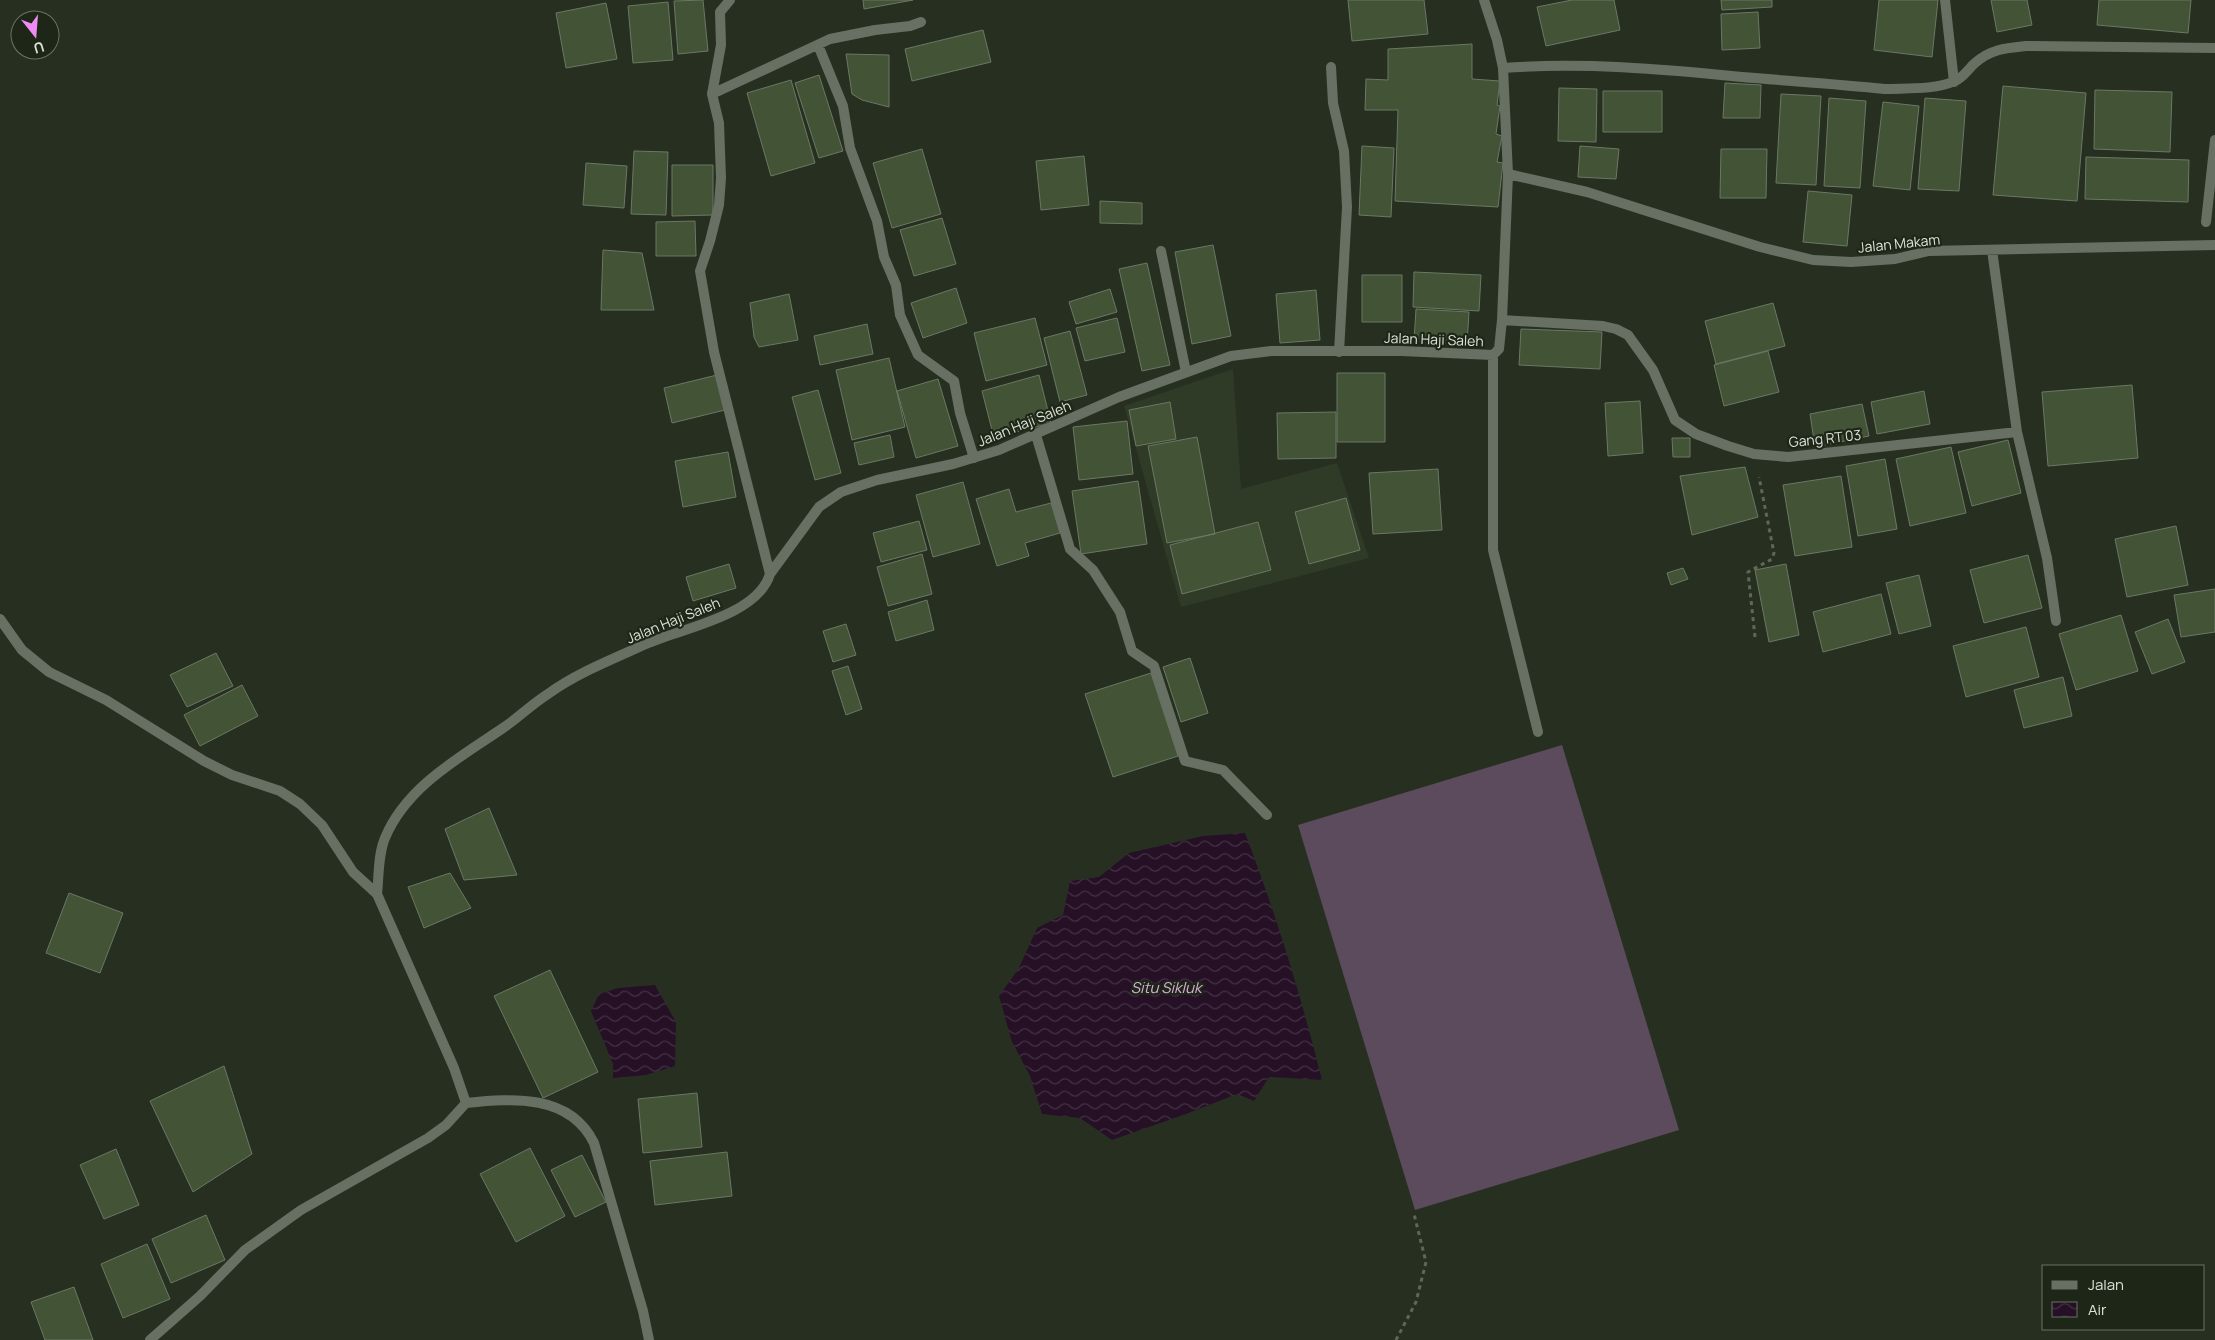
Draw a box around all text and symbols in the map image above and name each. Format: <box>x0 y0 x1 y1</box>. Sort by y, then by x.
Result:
north arrow <box>10 10 60 60</box>
text: U <box>31 37 47 58</box>
street label: Jalan Makam <box>1857 229 1941 257</box>
street label: Jalan Haji Saleh <box>1384 328 1484 350</box>
street label: Jalan Haji Saleh <box>974 396 1074 450</box>
street label: Gang RT 03 <box>1788 425 1862 451</box>
street label: Jalan Haji Saleh <box>623 593 723 647</box>
water label: Situ Sikluk <box>1131 977 1204 998</box>
legend <box>2042 1265 2205 1330</box>
text: Jalan <box>2088 1274 2124 1295</box>
text: Air <box>2088 1299 2107 1320</box>

